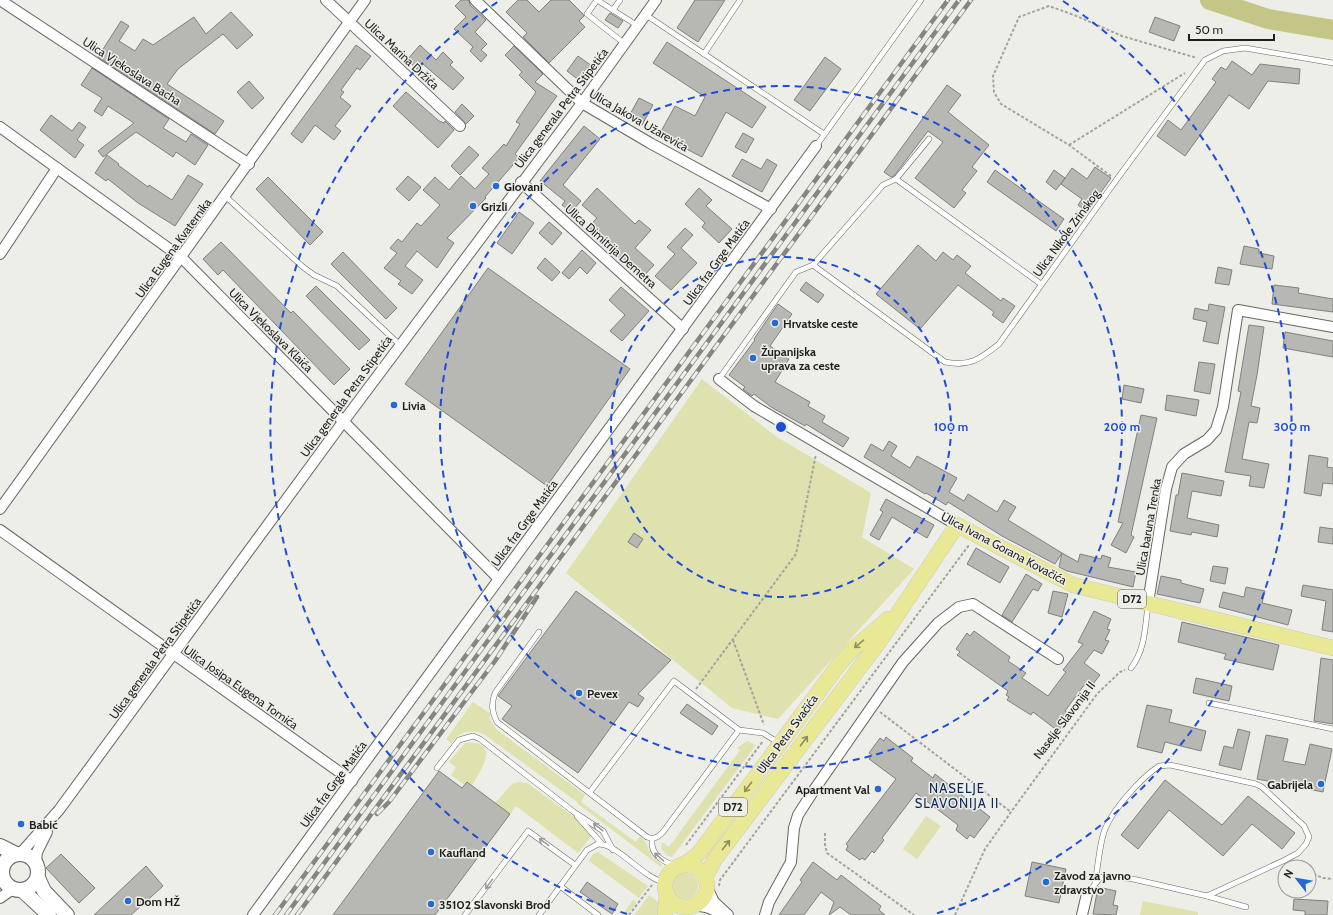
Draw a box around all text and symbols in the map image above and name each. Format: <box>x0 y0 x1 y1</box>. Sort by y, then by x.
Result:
street label: Ulica Marina Držića <box>362 16 443 93</box>
scale bar <box>1189 16 1274 42</box>
text: 50 m <box>1195 22 1223 37</box>
street label: Ulica Vjekoslava Bacha <box>80 34 184 109</box>
street label: Ulica generala Petra Stipetića <box>511 45 611 171</box>
street label: Ulica Jakova Užarevića <box>587 86 691 155</box>
place label: Giovani <box>504 179 543 194</box>
marker: Giovani <box>491 181 501 191</box>
street label: Ulica Nikole Zrinskog <box>1029 186 1103 280</box>
street label: Ulica Eugena Kvaternika <box>132 195 214 301</box>
place label: Grizli <box>481 199 508 214</box>
marker: Grizli <box>468 201 478 211</box>
street label: Ulica Dimitrija Demetra <box>562 201 660 291</box>
street label: Ulica fra Grge Matića <box>679 215 753 308</box>
street label: Ulica Vjekoslava Klaića <box>226 285 316 375</box>
place label: Hrvatske ceste <box>783 316 858 331</box>
marker: Hrvatske ceste <box>770 318 780 328</box>
street label: Ulica generala Petra Stipetića <box>297 332 395 460</box>
place label: Županijska uprava za ceste <box>761 344 840 373</box>
marker: Županijska uprava za ceste <box>748 353 758 363</box>
place label: Livia <box>402 398 426 413</box>
marker: Livia <box>389 400 399 410</box>
text: 100 m <box>934 419 968 434</box>
text: 200 m <box>1104 419 1140 434</box>
text: 300 m <box>1274 419 1310 434</box>
centre of rings <box>774 420 788 434</box>
street label: Ulica fra Grge Matića <box>487 476 561 569</box>
street label: Ulica baruna Trenka <box>1132 477 1164 577</box>
street label: Ulica Ivana Gorana Kovačića <box>938 508 1070 588</box>
road number: D72 <box>1118 590 1146 608</box>
street label: Ulica generala Petra Stipetića <box>106 594 204 722</box>
one-way arrow <box>853 640 864 649</box>
street label: Ulica Josipa Eugena Tomića <box>181 642 301 732</box>
street label: Naselje Slavonija II <box>1030 678 1098 762</box>
place label: Pevex <box>587 686 618 701</box>
marker: Pevex <box>574 688 584 698</box>
street label: Ulica Petra Svačića <box>753 691 821 777</box>
one-way arrow <box>800 736 808 747</box>
street label: Ulica fra Grge Matića <box>296 737 370 830</box>
place label: Gabrijela <box>1267 777 1313 792</box>
marker: Gabrijela <box>1316 779 1326 789</box>
district label: NASELJE SLAVONIJA II <box>915 780 999 811</box>
one-way arrow <box>744 781 752 792</box>
place label: Apartment Val <box>796 782 870 797</box>
marker: Apartment Val <box>873 784 883 794</box>
road number: D72 <box>719 798 747 816</box>
place label: Babić <box>29 817 58 832</box>
marker: Babić <box>16 819 26 829</box>
one-way arrow <box>592 823 603 831</box>
one-way arrow <box>539 838 550 846</box>
one-way arrow <box>721 839 730 850</box>
place label: Kaufland <box>439 845 486 860</box>
marker: Kaufland <box>426 847 436 857</box>
one-way arrow <box>654 853 665 862</box>
north arrow <box>1277 859 1317 899</box>
text: N <box>1280 867 1296 881</box>
place label: Zavod za javno zdravstvo <box>1054 868 1131 897</box>
marker: Zavod za javno zdravstvo <box>1041 877 1051 887</box>
one-way arrow <box>484 878 493 889</box>
place label: Dom HŽ <box>136 894 180 909</box>
marker: Dom HŽ <box>123 896 133 906</box>
place label: 35102 Slavonski Brod <box>439 897 551 912</box>
marker: 35102 Slavonski Brod <box>426 899 436 909</box>

